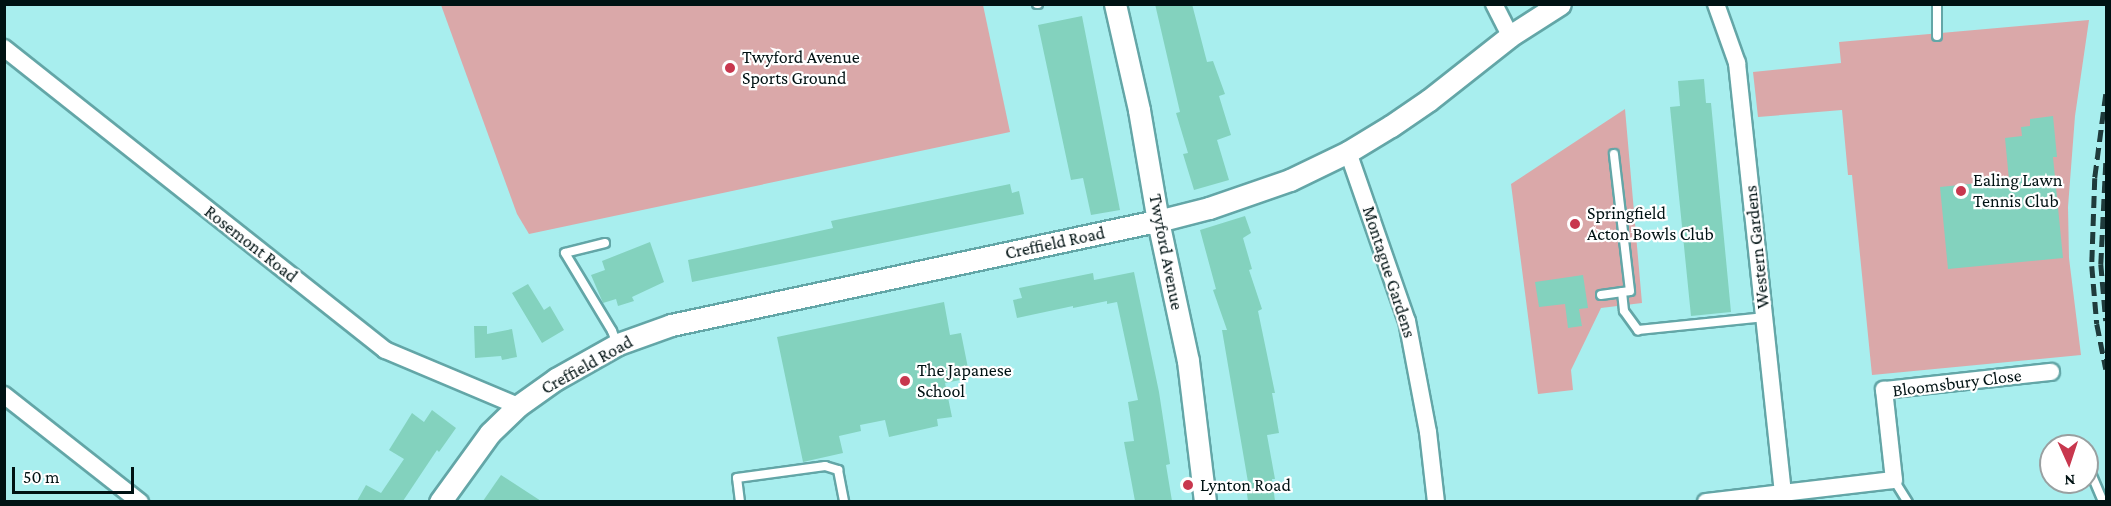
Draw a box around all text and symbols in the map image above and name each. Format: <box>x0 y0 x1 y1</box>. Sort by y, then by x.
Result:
place label: Twyford Avenue Sports Ground <box>742 47 860 90</box>
marker: Twyford Avenue Sports Ground <box>723 61 737 75</box>
place label: Ealing Lawn Tennis Club <box>1973 170 2062 213</box>
street label: Western Gardens <box>1740 184 1774 310</box>
marker: Ealing Lawn Tennis Club <box>1954 184 1968 198</box>
street label: Twyford Avenue <box>1144 192 1188 312</box>
street label: Rosemont Road <box>200 201 302 287</box>
street label: Montague Gardens <box>1358 203 1420 341</box>
place label: Springfield Acton Bowls Club <box>1587 203 1714 246</box>
marker: Springfield Acton Bowls Club <box>1568 217 1582 231</box>
street label: Creffield Road <box>1003 222 1107 264</box>
street label: Creffield Road <box>537 331 637 399</box>
place label: The Japanese School <box>917 360 1012 403</box>
street label: Bloomsbury Close <box>1891 364 2023 402</box>
marker: The Japanese School <box>898 374 912 388</box>
north arrow <box>2039 434 2099 494</box>
scale bar <box>15 455 136 493</box>
text: 50 m <box>23 467 60 487</box>
text: N <box>2064 472 2076 489</box>
place label: Lynton Road <box>1200 474 1291 496</box>
marker: Lynton Road <box>1181 478 1195 492</box>

